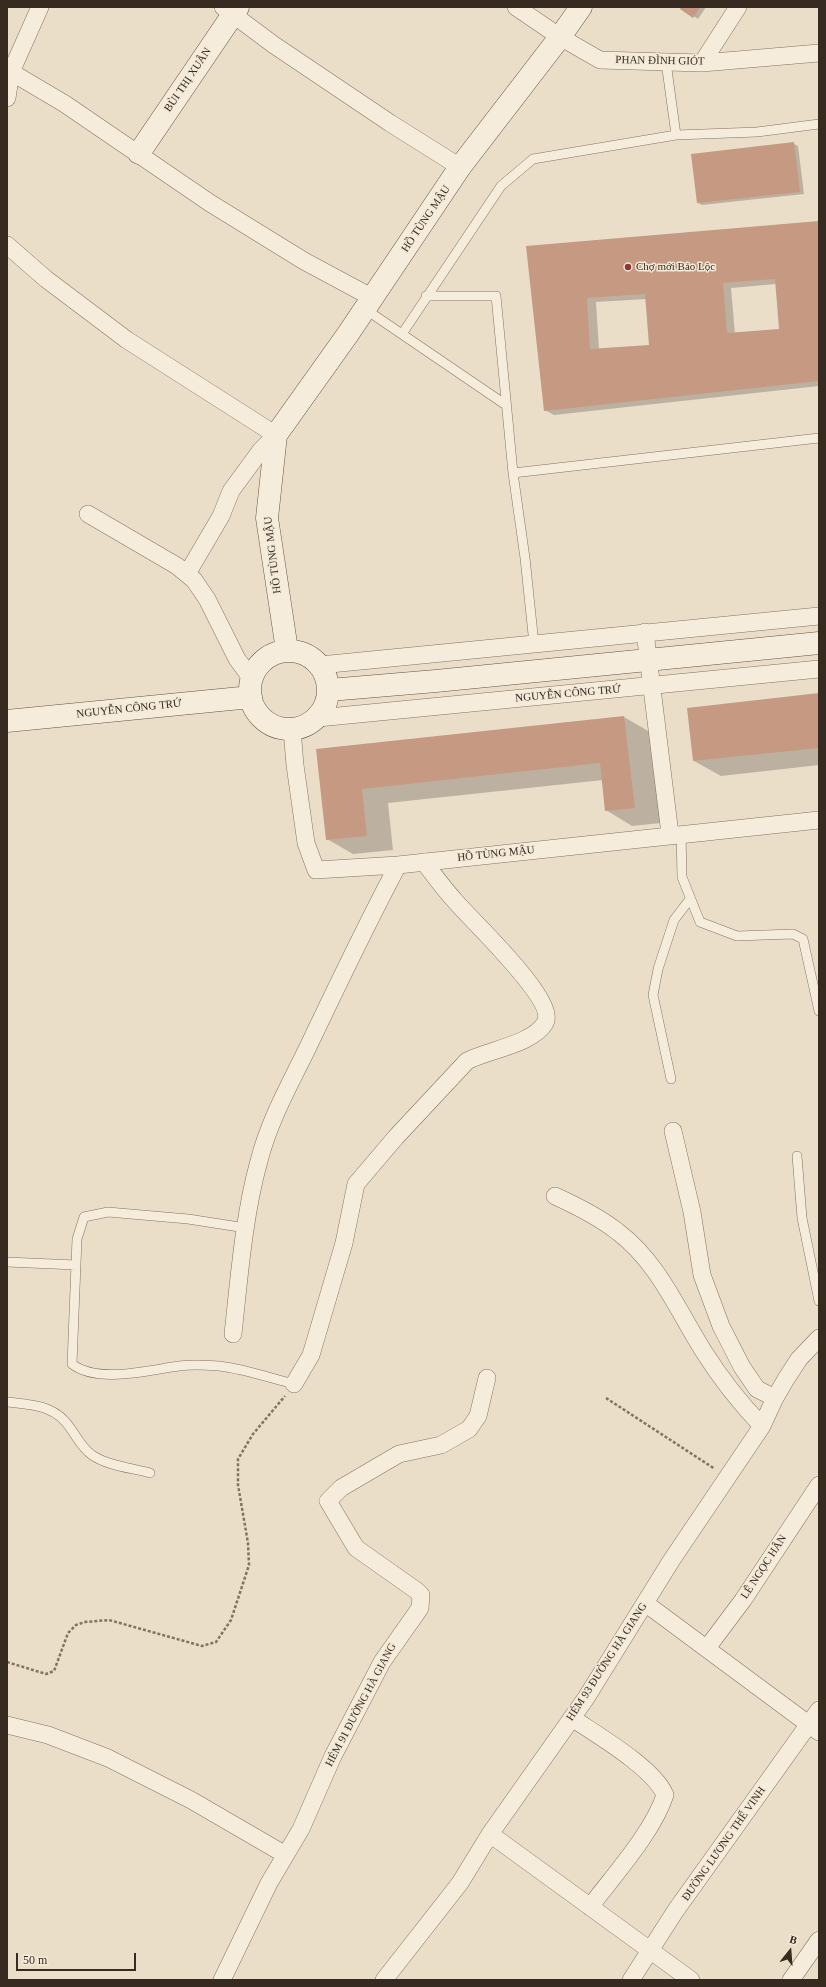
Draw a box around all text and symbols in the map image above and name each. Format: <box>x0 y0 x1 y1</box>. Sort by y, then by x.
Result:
street label: BÙI THỊ XUÂN <box>162 45 214 115</box>
street label: PHAN ĐÌNH GIÓT <box>615 54 705 68</box>
street label: HỒ TÙNG MẬU <box>399 183 453 255</box>
place label: Chợ mới Bảo Lộc <box>636 260 715 274</box>
marker: Chợ mới Bảo Lộc <box>623 262 633 272</box>
street label: HỒ TÙNG MẬU <box>262 516 284 594</box>
street label: NGUYỄN CÔNG TRỨ <box>515 683 621 705</box>
street label: NGUYỄN CÔNG TRỨ <box>76 697 182 721</box>
street label: HỒ TÙNG MẬU <box>457 843 535 865</box>
street label: LÊ NGỌC HÂN <box>738 1532 790 1602</box>
street label: HẺM 93 ĐƯỜNG HÀ GIANG <box>564 1601 650 1723</box>
street label: HẺM 91 ĐƯỜNG HÀ GIANG <box>323 1641 399 1769</box>
street label: ĐƯỜNG LƯƠNG THẾ VINH <box>679 1784 769 1904</box>
north arrow <box>770 1931 810 1971</box>
text: B <box>788 1933 799 1946</box>
scale bar <box>18 1945 138 1971</box>
text: 50 m <box>23 1953 47 1967</box>

